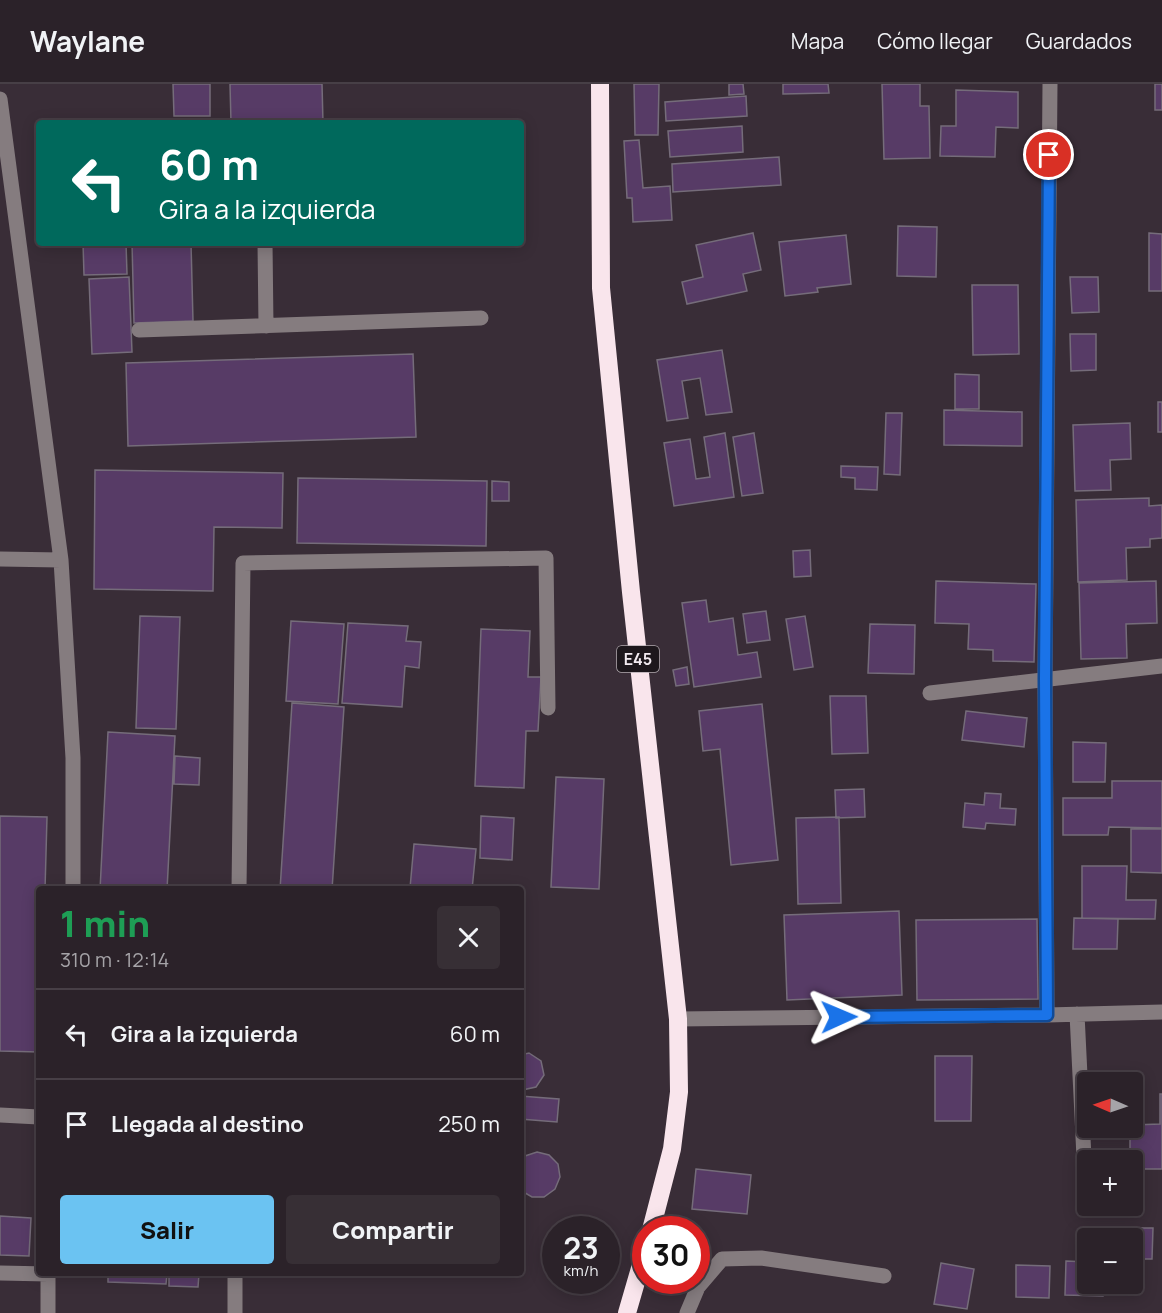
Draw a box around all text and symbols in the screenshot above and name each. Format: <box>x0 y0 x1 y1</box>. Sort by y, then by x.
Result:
text: Waylane <box>30 22 145 60</box>
text: Mapa <box>791 27 844 55</box>
text: Cómo llegar <box>877 27 993 55</box>
text: Guardados <box>1026 27 1132 55</box>
pin <box>1023 129 1074 180</box>
text: 60 m <box>159 135 259 193</box>
icon: arrive <box>1032 138 1065 171</box>
icon: left <box>60 144 138 222</box>
text: Gira a la izquierda <box>159 190 375 227</box>
road number: E45 <box>617 646 659 672</box>
text: 1 min <box>60 899 150 948</box>
button: close <box>437 906 500 969</box>
text: 310 m · 12:14 <box>60 946 169 973</box>
position arrow <box>807 985 871 1049</box>
icon: left <box>60 1018 93 1051</box>
text: Gira a la izquierda <box>111 1019 298 1049</box>
text: 60 m <box>450 1019 500 1049</box>
north arrow <box>1077 1072 1143 1138</box>
map controls <box>1077 1072 1143 1294</box>
icon: arrive <box>60 1108 93 1141</box>
text: Llegada al destino <box>111 1109 304 1139</box>
text: 250 m <box>438 1109 500 1139</box>
button: + <box>1077 1150 1143 1216</box>
button: Salir <box>60 1195 274 1264</box>
button: Compartir <box>286 1195 500 1264</box>
speed limit sign: 30 <box>632 1216 710 1294</box>
text: 23 <box>563 1227 599 1268</box>
button: − <box>1077 1228 1143 1294</box>
text: km/h <box>564 1260 598 1281</box>

